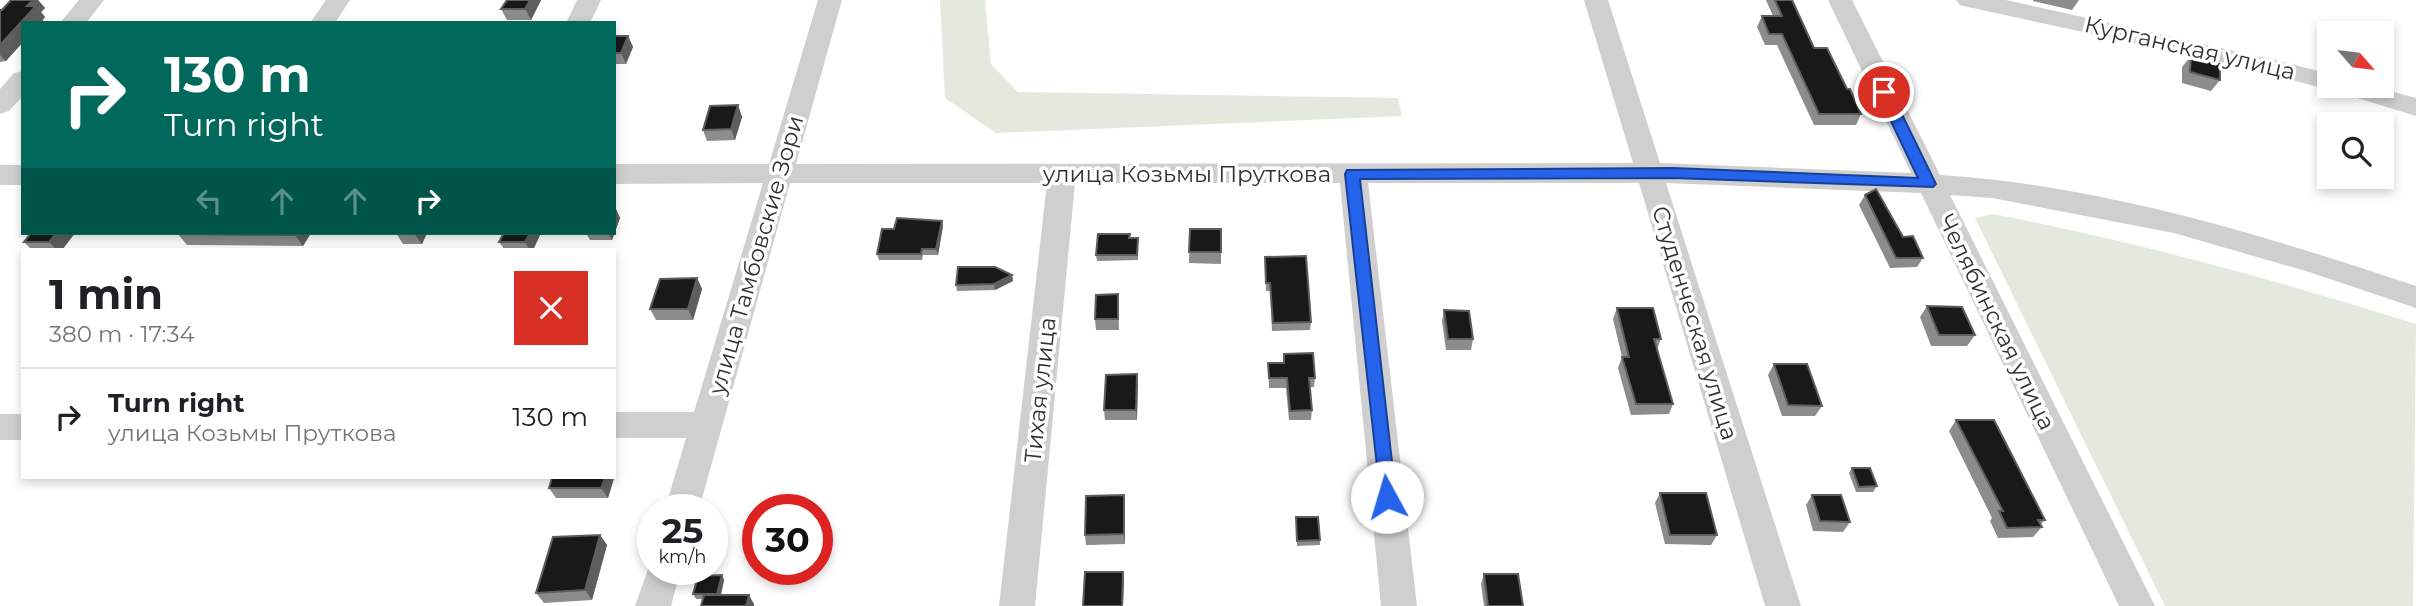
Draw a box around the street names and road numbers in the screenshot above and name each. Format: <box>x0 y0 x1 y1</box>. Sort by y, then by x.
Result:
street label: Курганская улица <box>2082 10 2298 86</box>
street label: улица Тамбовские Зори <box>702 112 809 399</box>
street label: улица Козьмы Пруткова <box>1042 160 1331 188</box>
street label: Студенческая улица <box>1646 203 1744 443</box>
street label: Челябинская улица <box>1933 210 2061 434</box>
street label: Тихая улица <box>1018 316 1062 464</box>

